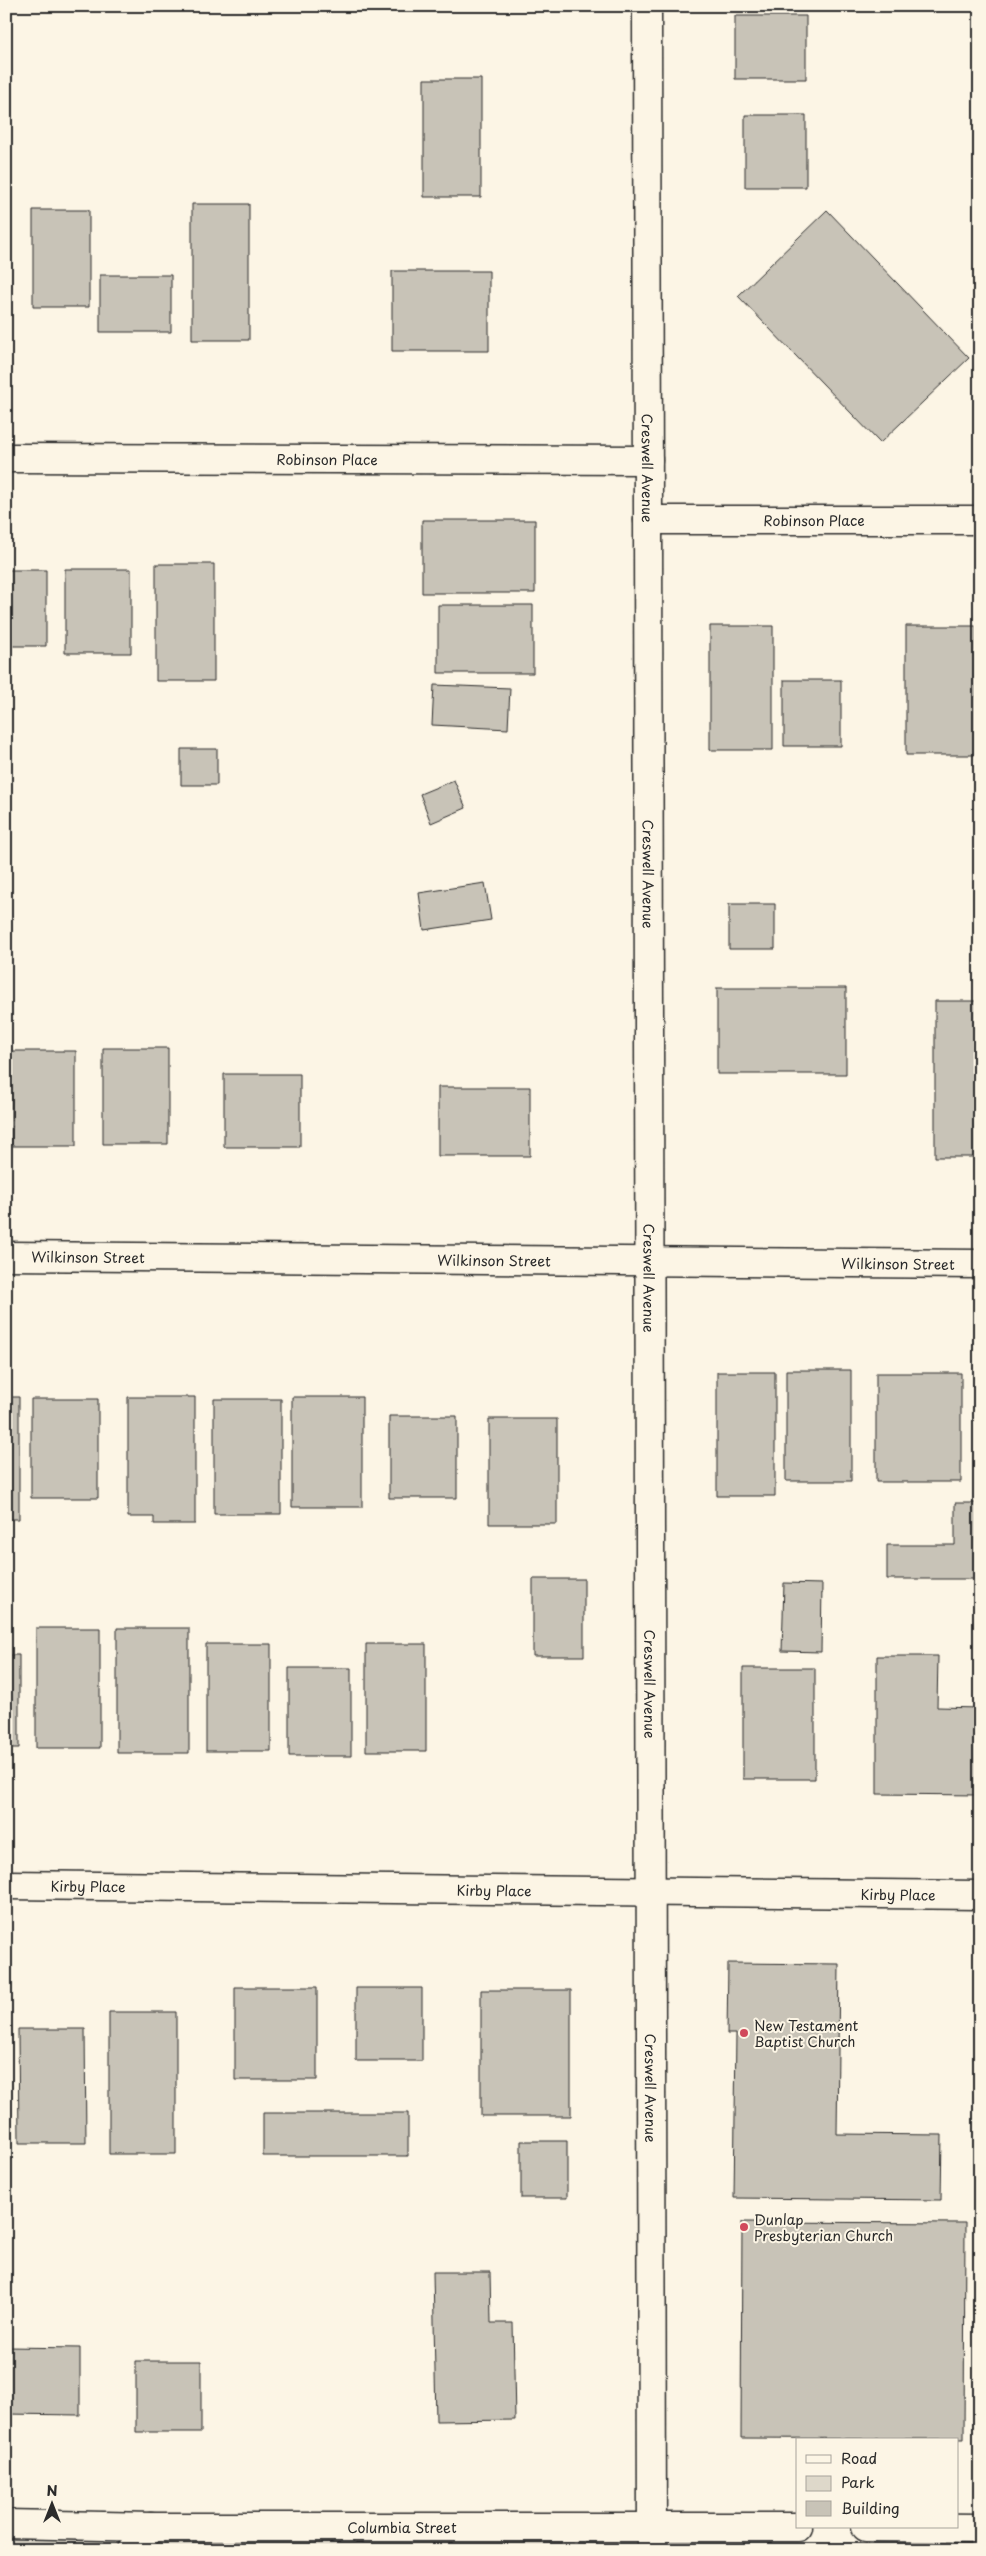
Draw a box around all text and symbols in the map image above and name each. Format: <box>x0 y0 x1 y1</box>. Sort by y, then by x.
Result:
street label: Creswell Avenue <box>637 413 659 523</box>
street label: Robinson Place <box>276 448 378 470</box>
street label: Robinson Place <box>763 510 865 531</box>
street label: Creswell Avenue <box>638 819 659 929</box>
street label: Creswell Avenue <box>639 1223 660 1333</box>
street label: Wilkinson Street <box>31 1246 145 1268</box>
street label: Wilkinson Street <box>437 1249 551 1271</box>
street label: Wilkinson Street <box>841 1252 955 1274</box>
street label: Creswell Avenue <box>640 1629 661 1739</box>
street label: Kirby Place <box>50 1875 126 1897</box>
street label: Kirby Place <box>456 1879 532 1901</box>
street label: Kirby Place <box>860 1883 936 1905</box>
place label: New Testament Baptist Church <box>754 2015 859 2052</box>
marker: New Testament Baptist Church <box>738 2027 750 2039</box>
street label: Creswell Avenue <box>640 2033 662 2143</box>
place label: Dunlap Presbyterian Church <box>754 2209 893 2246</box>
marker: Dunlap Presbyterian Church <box>738 2221 750 2233</box>
legend <box>796 2438 958 2528</box>
text: Road <box>841 2446 877 2469</box>
text: Park <box>841 2470 875 2493</box>
north arrow <box>28 2478 78 2528</box>
text: N <box>46 2480 58 2501</box>
text: Building <box>841 2496 900 2519</box>
street label: Columbia Street <box>347 2517 457 2538</box>

